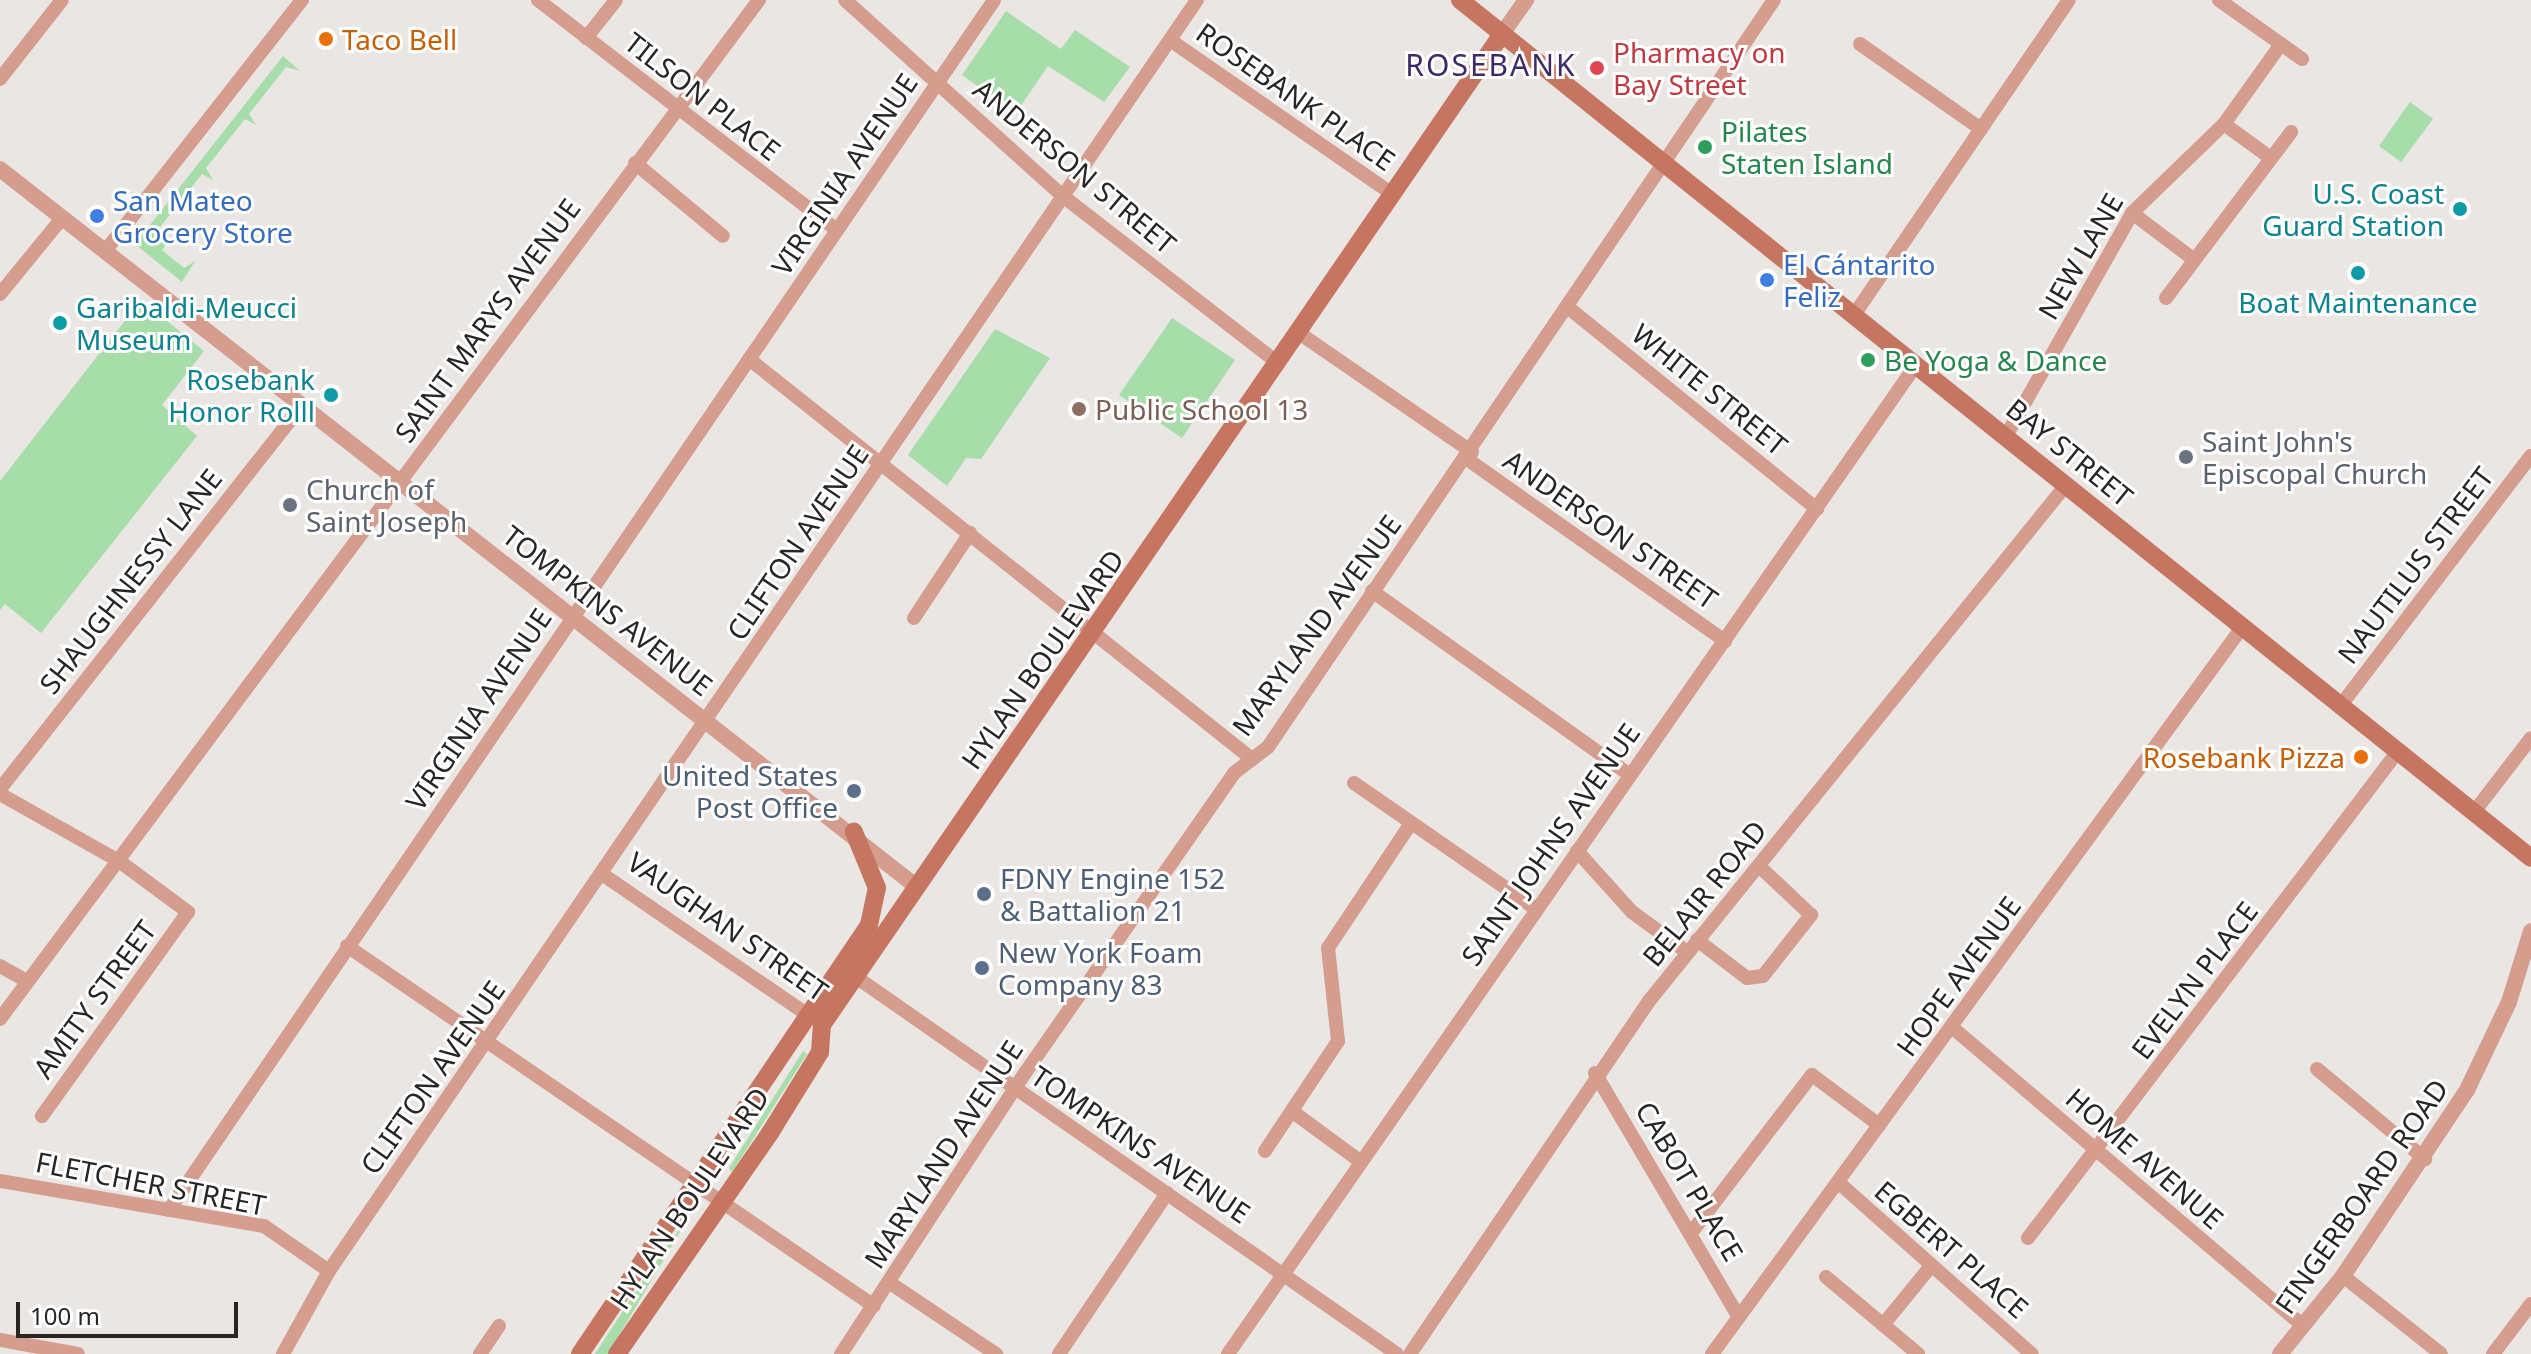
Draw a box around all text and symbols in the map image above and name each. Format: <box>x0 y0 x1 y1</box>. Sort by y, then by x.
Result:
street label: ROSEBANK PLACE <box>1190 15 1402 177</box>
place label: Taco Bell <box>342 22 457 56</box>
street label: TILSON PLACE <box>619 25 787 167</box>
marker: Taco Bell <box>317 30 335 48</box>
place label: Pharmacy on Bay Street <box>1613 35 1786 101</box>
district label: ROSEBANK <box>1405 47 1577 83</box>
marker: Pharmacy on Bay Street <box>1588 59 1606 77</box>
street label: VIRGINIA AVENUE <box>764 67 924 281</box>
street label: ANDERSON STREET <box>967 72 1183 260</box>
place label: Pilates Staten Island <box>1721 114 1893 180</box>
marker: Pilates Staten Island <box>1696 138 1714 156</box>
place label: U.S. Coast Guard Station <box>2262 176 2444 242</box>
place label: San Mateo Grocery Store <box>113 183 293 249</box>
street label: NEW LANE <box>2031 187 2129 325</box>
street label: SAINT MARYS AVENUE <box>387 192 587 448</box>
marker: U.S. Coast Guard Station <box>2451 200 2469 218</box>
marker: San Mateo Grocery Store <box>88 207 106 225</box>
place label: El Cántarito Feliz <box>1783 247 1935 313</box>
marker: Boat Maintenance <box>2349 264 2367 282</box>
marker: El Cántarito Feliz <box>1758 271 1776 289</box>
place label: Boat Maintenance <box>2238 285 2478 319</box>
place label: Garibaldi-Meucci Museum <box>76 290 297 356</box>
marker: Garibaldi-Meucci Museum <box>51 314 69 332</box>
street label: WHITE STREET <box>1626 316 1794 462</box>
place label: Be Yoga & Dance <box>1884 343 2107 377</box>
marker: Be Yoga & Dance <box>1859 351 1877 369</box>
place label: Rosebank Honor Rolll <box>168 362 315 428</box>
marker: Rosebank Honor Rolll <box>322 386 340 404</box>
street label: BAY STREET <box>2000 391 2140 513</box>
place label: Public School 13 <box>1095 392 1308 426</box>
marker: Public School 13 <box>1070 400 1088 418</box>
place label: Saint John's Episcopal Church <box>2202 424 2427 490</box>
street label: CLIFTON AVENUE <box>719 438 875 646</box>
street label: ANDERSON STREET <box>1498 443 1724 615</box>
marker: Saint John's Episcopal Church <box>2177 448 2195 466</box>
street label: NAUTILUS STREET <box>2330 460 2500 670</box>
street label: SHAUGHNESSY LANE <box>32 462 228 700</box>
place label: Church of Saint Joseph <box>306 472 467 538</box>
marker: Church of Saint Joseph <box>281 496 299 514</box>
street label: MARYLAND AVENUE <box>1225 508 1407 742</box>
street label: TOMPKINS AVENUE <box>497 518 719 702</box>
street label: HYLAN BOULEVARD <box>954 543 1130 775</box>
street label: VIRGINIA AVENUE <box>398 602 558 816</box>
street label: SAINT JOHNS AVENUE <box>1454 717 1646 971</box>
place label: Rosebank Pizza <box>2143 740 2345 774</box>
marker: Rosebank Pizza <box>2352 748 2370 766</box>
place label: United States Post Office <box>662 758 838 824</box>
marker: United States Post Office <box>845 782 863 800</box>
street label: BELAIR ROAD <box>1635 813 1773 973</box>
street label: VAUGHAN STREET <box>621 844 835 1008</box>
place label: FDNY Engine 152 & Battalion 21 <box>1000 861 1225 927</box>
marker: FDNY Engine 152 & Battalion 21 <box>975 885 993 903</box>
street label: HOPE AVENUE <box>1889 890 2027 1062</box>
street label: EVELYN PLACE <box>2124 895 2264 1065</box>
street label: AMITY STREET <box>26 914 162 1084</box>
place label: New York Foam Company 83 <box>998 935 1202 1001</box>
marker: New York Foam Company 83 <box>973 959 991 977</box>
street label: CLIFTON AVENUE <box>353 974 511 1180</box>
street label: MARYLAND AVENUE <box>857 1034 1029 1274</box>
street label: TOMPKINS AVENUE <box>1025 1058 1257 1230</box>
street label: FINGERBOARD ROAD <box>2267 1072 2455 1320</box>
street label: HYLAN BOULEVARD <box>602 1081 776 1315</box>
street label: HOME AVENUE <box>2060 1081 2230 1235</box>
street label: CABOT PLACE <box>1629 1095 1751 1267</box>
street label: FLETCHER STREET <box>33 1144 269 1222</box>
street label: EGBERT PLACE <box>1868 1173 2036 1325</box>
scale bar <box>20 1286 242 1336</box>
text: 100 m <box>30 1299 100 1332</box>

